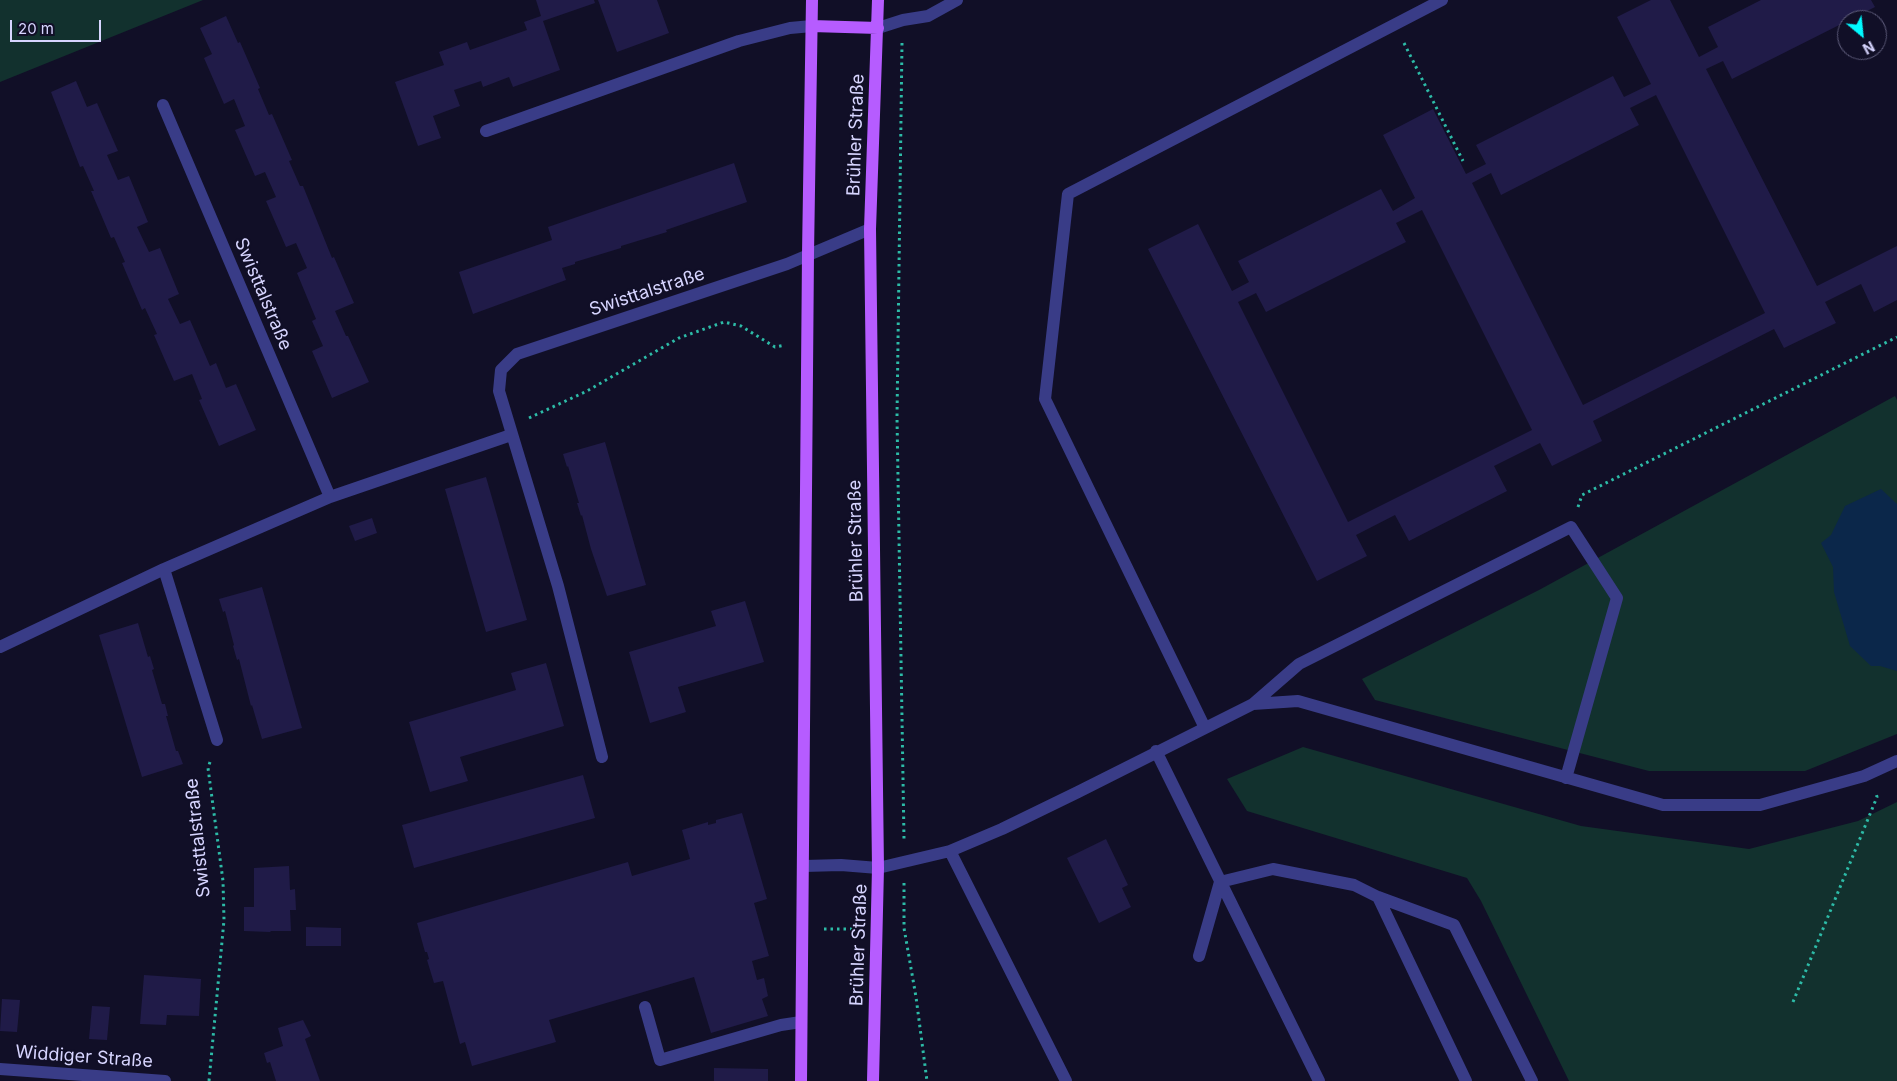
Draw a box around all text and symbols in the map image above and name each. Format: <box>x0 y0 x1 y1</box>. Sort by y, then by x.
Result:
scale bar <box>12 10 104 42</box>
north arrow <box>1837 10 1887 60</box>
text: 20 m <box>18 19 54 38</box>
text: N <box>1860 38 1878 58</box>
street label: Brühler Straße <box>843 73 869 197</box>
street label: Swisttalstraße <box>230 235 296 353</box>
street label: Swisttalstraße <box>587 263 707 321</box>
street label: Brühler Straße <box>844 480 868 602</box>
street label: Swisttalstraße <box>181 777 215 899</box>
street label: Brühler Straße <box>846 883 872 1007</box>
street label: Widdiger Straße <box>15 1041 153 1073</box>

